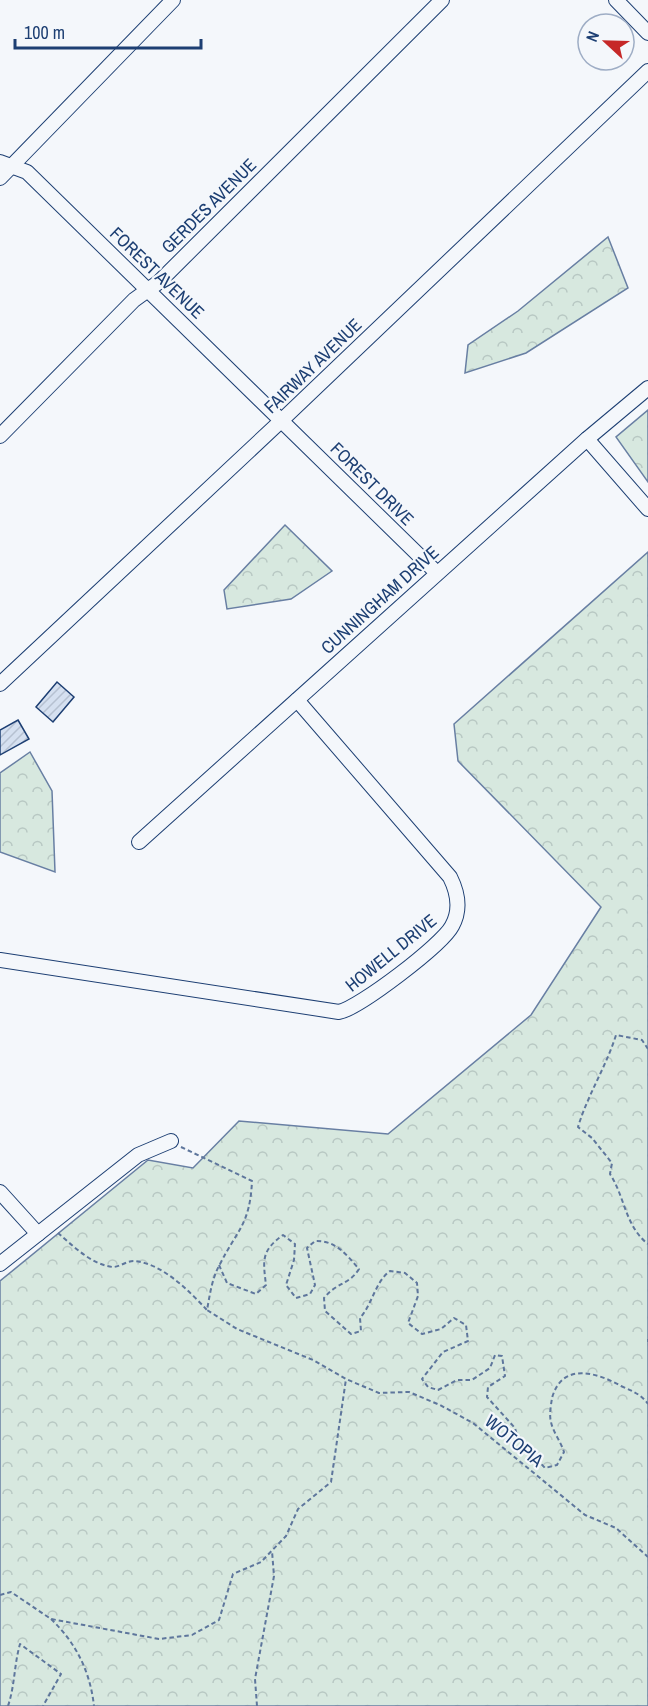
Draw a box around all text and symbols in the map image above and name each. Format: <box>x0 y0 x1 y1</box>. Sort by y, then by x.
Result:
scale bar <box>15 12 201 50</box>
north arrow <box>576 12 636 72</box>
text: 100 m <box>24 20 65 45</box>
text: N <box>580 28 604 45</box>
street label: GERDES AVENUE <box>156 153 262 259</box>
street label: FOREST AVENUE <box>105 221 210 324</box>
street label: FAIRWAY AVENUE <box>258 312 367 419</box>
street label: FOREST DRIVE <box>325 436 420 531</box>
street label: CUNNINGHAM DRIVE <box>315 540 444 659</box>
street label: HOWELL DRIVE <box>340 908 442 997</box>
street label: WOTOPIA <box>480 1409 549 1473</box>

